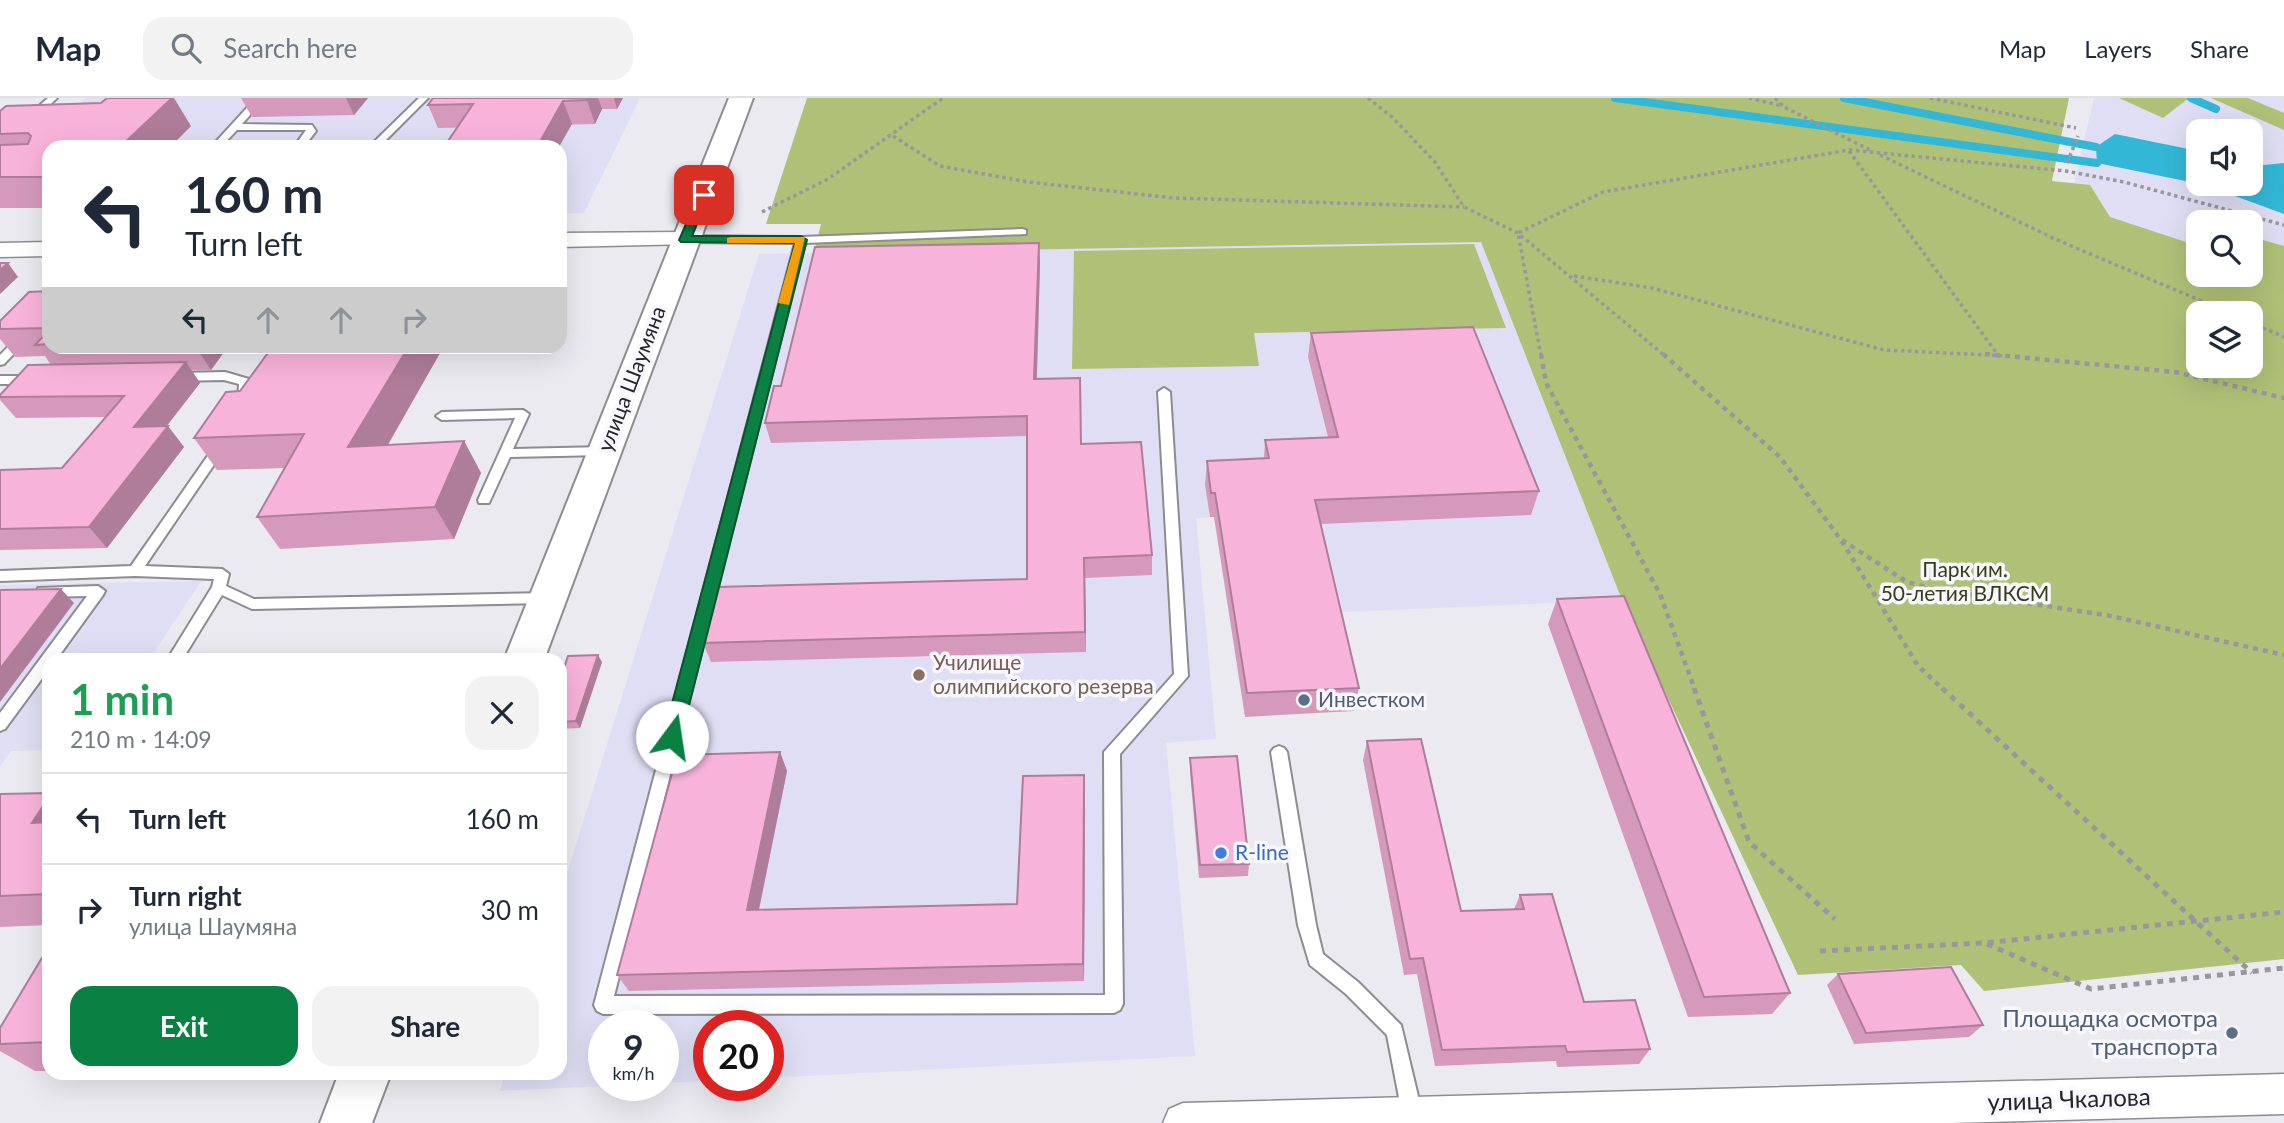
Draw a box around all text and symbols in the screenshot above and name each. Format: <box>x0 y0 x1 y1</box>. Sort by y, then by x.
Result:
search box <box>143 17 633 80</box>
text: Map <box>35 28 101 68</box>
icon: search <box>167 29 205 67</box>
text: Search here <box>223 32 357 64</box>
text: Map <box>1999 34 2046 63</box>
text: Layers <box>2084 34 2152 63</box>
text: Share <box>2190 34 2249 63</box>
map controls <box>2186 119 2263 378</box>
button: sound <box>2186 119 2263 196</box>
text: 160 m <box>185 165 323 223</box>
pin <box>674 165 734 225</box>
icon: left <box>70 168 161 259</box>
icon: arrive <box>685 176 723 214</box>
button: search <box>2186 210 2263 287</box>
text: Turn left <box>185 224 302 263</box>
icon: left <box>176 301 214 339</box>
icon: ahead <box>249 301 287 339</box>
icon: ahead <box>322 301 360 339</box>
icon: right <box>395 301 433 339</box>
button: layers <box>2186 301 2263 378</box>
street label: улица Шаумяна <box>591 302 670 455</box>
park label: Парк им. 50-летия ВЛКСМ <box>1881 556 2049 605</box>
place label: Училище олимпийского резерва <box>933 649 1154 698</box>
marker: Училище олимпийского резерва <box>911 667 927 683</box>
text: 1 min <box>70 674 174 724</box>
button: close <box>465 676 539 750</box>
place label: Инвестком <box>1318 686 1425 711</box>
marker: Инвестком <box>1296 692 1312 708</box>
position arrow <box>635 700 709 774</box>
text: 210 m · 14:09 <box>70 725 212 753</box>
icon: left <box>70 800 108 838</box>
text: Turn left <box>129 803 226 835</box>
text: 160 m <box>466 803 539 835</box>
place label: R-line <box>1235 839 1289 864</box>
marker: R-line <box>1213 845 1229 861</box>
text: Turn right <box>129 880 242 912</box>
icon: right <box>70 891 108 929</box>
text: 30 m <box>481 894 539 926</box>
text: улица Шаумяна <box>129 912 297 940</box>
button: Exit <box>70 986 298 1066</box>
button: Share <box>312 986 539 1066</box>
place label: Площадка осмотра транспорта <box>2002 1003 2218 1060</box>
speed limit sign: 20 <box>693 1010 784 1101</box>
text: 9 <box>623 1025 644 1067</box>
marker: Площадка осмотра транспорта <box>2224 1025 2240 1041</box>
text: km/h <box>612 1062 655 1084</box>
street label: улица Чкалова <box>1987 1081 2151 1116</box>

